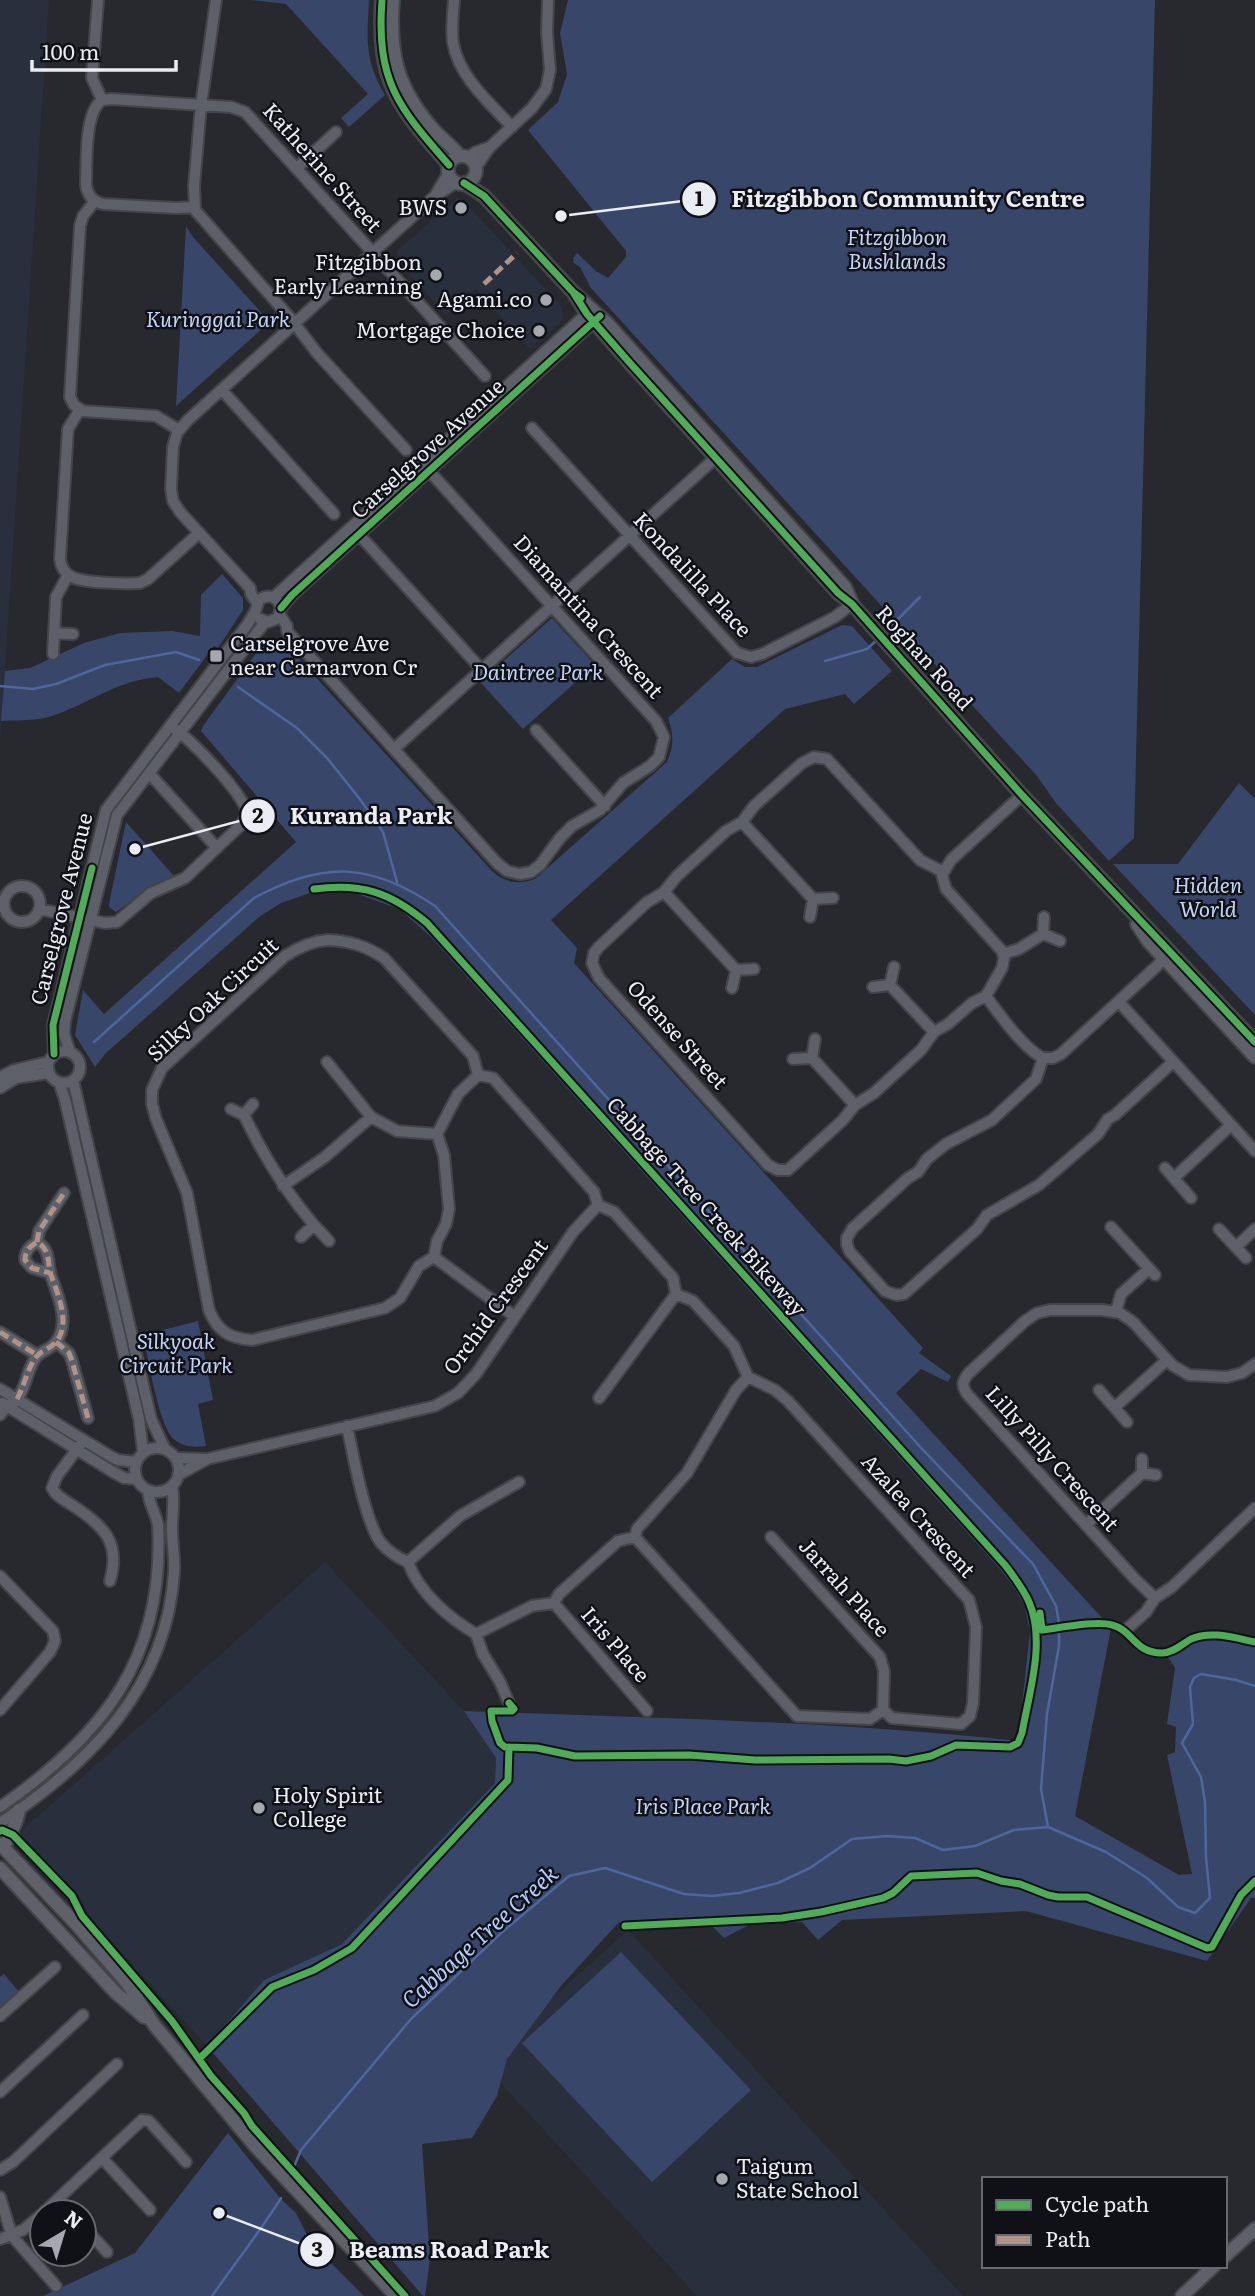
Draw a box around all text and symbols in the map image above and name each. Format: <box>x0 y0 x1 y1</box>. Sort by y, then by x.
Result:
scale bar <box>32 28 175 72</box>
text: 100 m <box>42 35 99 66</box>
street label: Katherine Street <box>257 95 391 238</box>
callout: Fitzgibbon Community Centre <box>682 177 1098 221</box>
text: Fitzgibbon Community Centre <box>731 180 1085 214</box>
text: 1 <box>695 181 704 212</box>
place label: BWS <box>398 190 447 221</box>
marker: BWS <box>453 200 469 216</box>
park label: Fitzgibbon Bushlands <box>847 220 948 275</box>
place label: Fitzgibbon Early Learning <box>274 245 422 300</box>
marker: Fitzgibbon Early Learning <box>428 267 444 283</box>
place label: Agami.co <box>437 282 532 313</box>
marker: Agami.co <box>538 292 554 308</box>
park label: Kuringgai Park <box>146 302 291 333</box>
place label: Mortgage Choice <box>356 313 525 344</box>
marker: Mortgage Choice <box>531 323 547 339</box>
street label: Carselgrove Avenue <box>343 370 510 525</box>
street label: Kondalilla Place <box>628 504 760 643</box>
street label: Diamantina Crescent <box>508 527 672 705</box>
street label: Roghan Road <box>870 597 982 716</box>
place label: Carselgrove Ave near Carnarvon Cr <box>230 626 417 681</box>
marker: Carselgrove Ave near Carnarvon Cr <box>208 648 224 664</box>
park label: Daintree Park <box>472 655 604 686</box>
callout: Kuranda Park <box>241 794 466 838</box>
text: Kuranda Park <box>290 797 453 831</box>
text: 2 <box>252 798 264 829</box>
street label: Carselgrove Avenue <box>21 809 98 1008</box>
park label: Hidden World <box>1174 868 1243 923</box>
street label: Silky Oak Circuit <box>139 929 284 1067</box>
street label: Odense Street <box>621 972 737 1095</box>
street label: Cabbage Tree Creek Bikeway <box>601 1089 816 1322</box>
street label: Orchid Crescent <box>434 1231 554 1380</box>
park label: Silkyoak Circuit Park <box>119 1324 233 1379</box>
street label: Lilly Pilly Crescent <box>980 1378 1128 1537</box>
street label: Azalea Crescent <box>856 1445 984 1584</box>
street label: Jarrah Place <box>793 1530 899 1643</box>
street label: Iris Place <box>575 1599 659 1688</box>
place label: Holy Spirit College <box>273 1778 383 1833</box>
park label: Iris Place Park <box>635 1789 771 1820</box>
marker: Holy Spirit College <box>251 1800 267 1816</box>
water label: Cabbage Tree Creek <box>393 1856 565 2015</box>
place label: Taigum State School <box>736 2149 859 2204</box>
marker: Taigum State School <box>714 2171 730 2187</box>
legend <box>982 2177 1227 2268</box>
text: Cycle path <box>1045 2187 1149 2218</box>
north arrow <box>28 2198 98 2268</box>
text: N <box>59 2203 89 2235</box>
text: Path <box>1045 2222 1091 2253</box>
callout: Beams Road Park <box>300 2228 563 2272</box>
text: Beams Road Park <box>349 2231 550 2265</box>
text: 3 <box>311 2232 323 2263</box>

